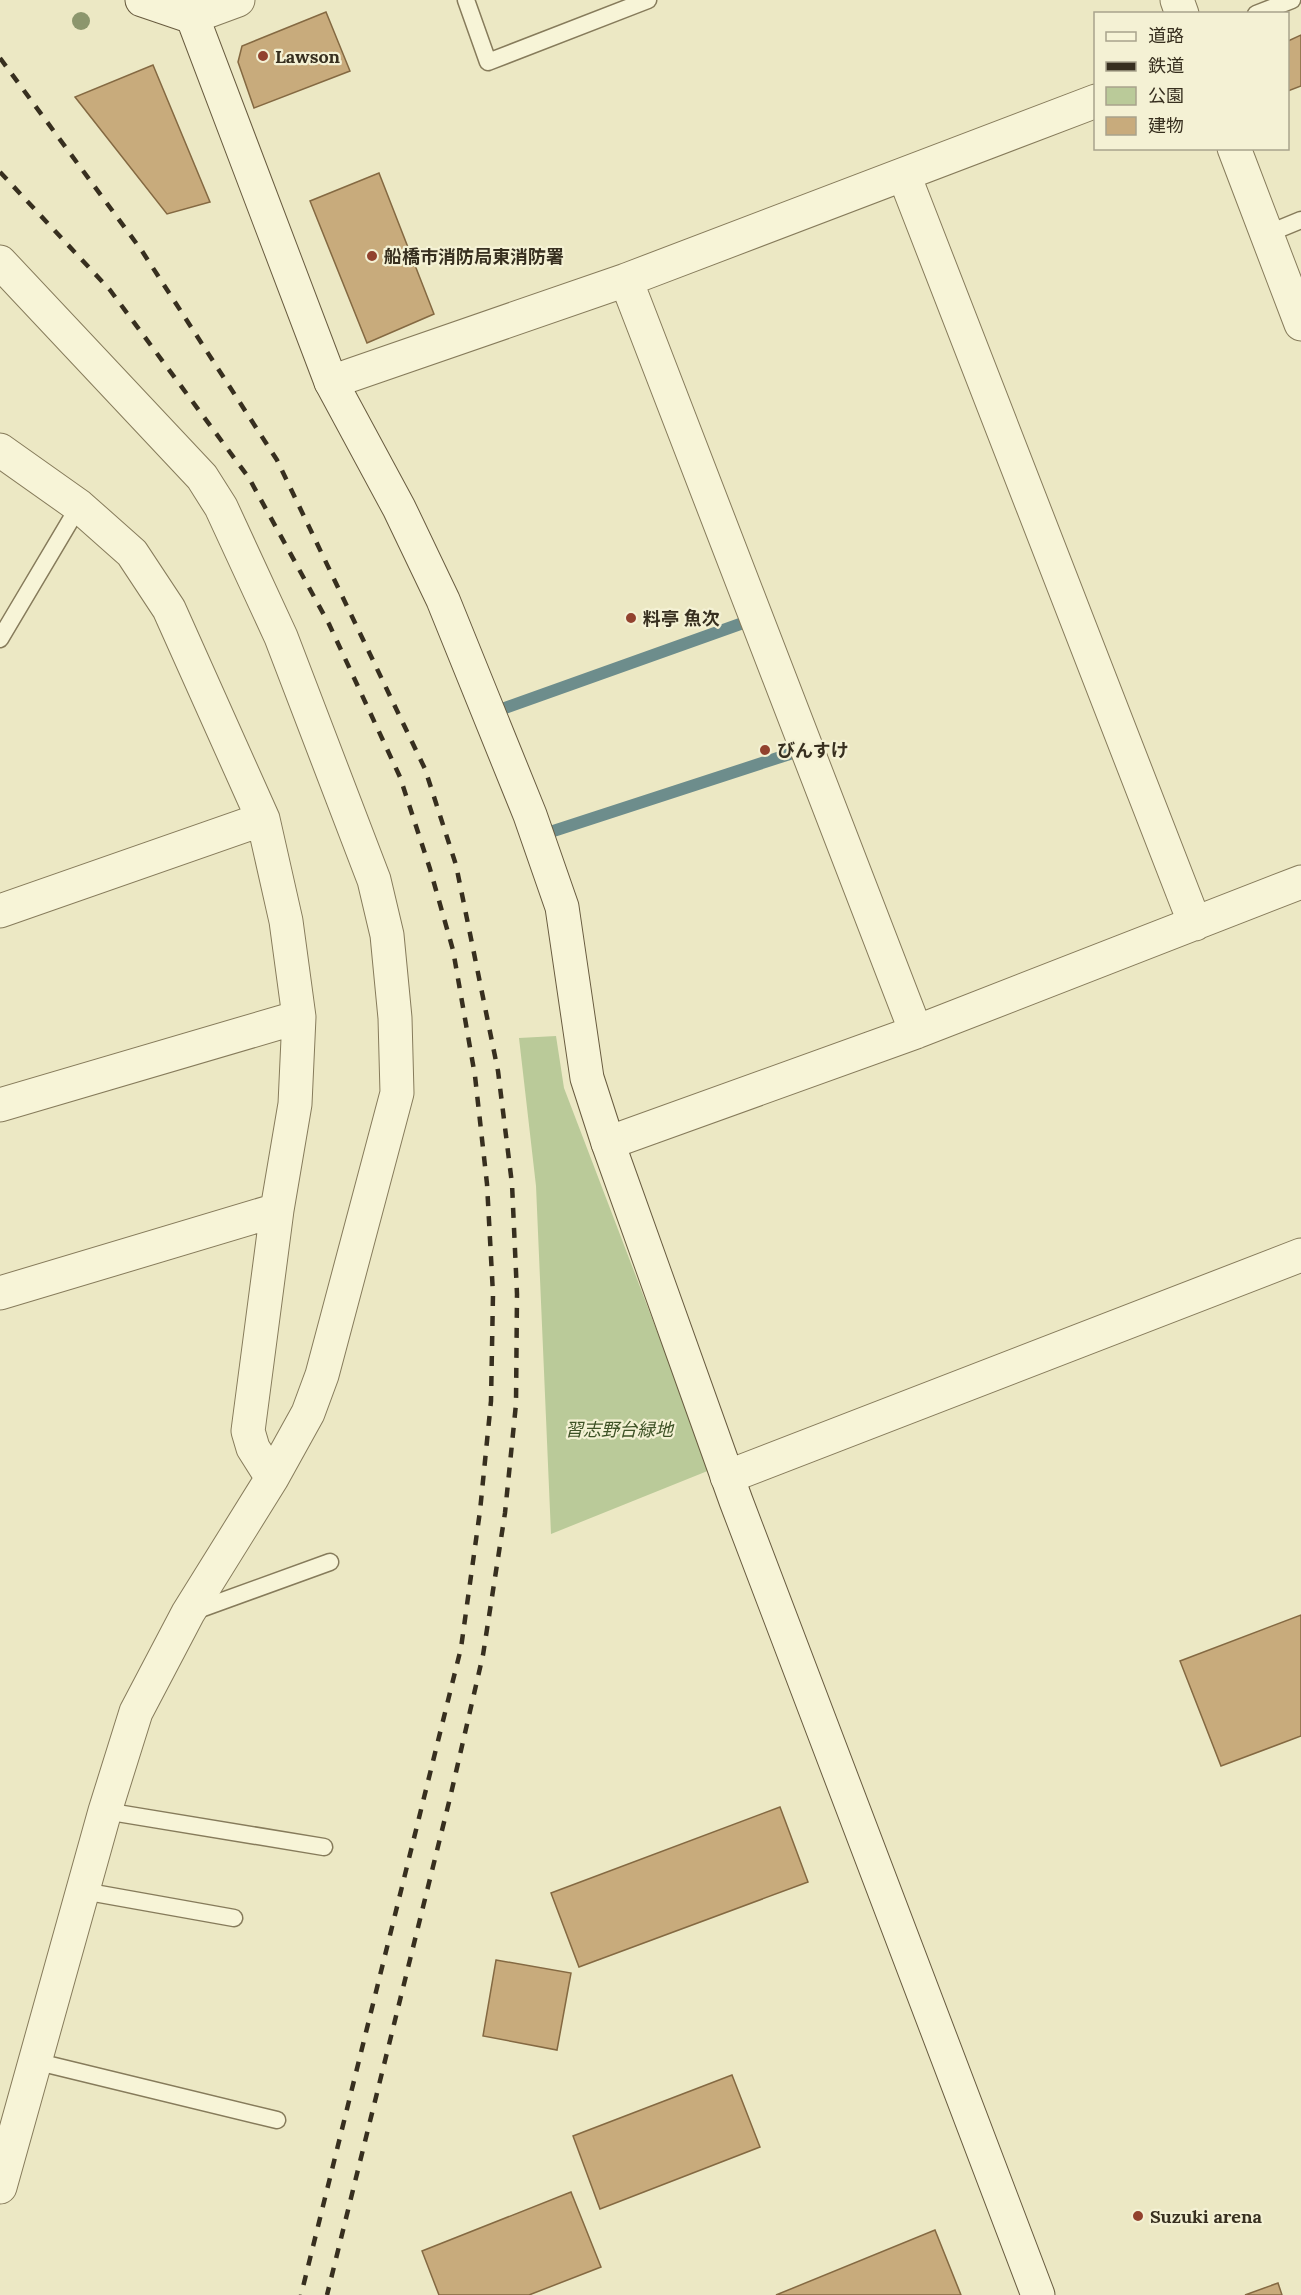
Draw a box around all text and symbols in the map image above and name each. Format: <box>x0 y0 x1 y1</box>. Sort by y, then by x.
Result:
legend <box>1094 12 1289 150</box>
text: 道路 <box>1148 24 1184 47</box>
place label: Lawson <box>275 45 341 68</box>
marker: Lawson <box>256 49 270 63</box>
text: 鉄道 <box>1148 54 1184 77</box>
text: 公園 <box>1148 84 1184 107</box>
text: 建物 <box>1148 114 1184 137</box>
place label: 船橋市消防局東消防署 <box>384 245 564 268</box>
marker: 船橋市消防局東消防署 <box>365 249 379 263</box>
place label: 料亭 魚次 <box>643 607 720 630</box>
marker: 料亭 魚次 <box>624 611 638 625</box>
place label: びんすけ <box>777 739 849 762</box>
marker: びんすけ <box>758 743 772 757</box>
park label: 習志野台緑地 <box>565 1418 675 1441</box>
place label: Suzuki arena <box>1150 2205 1263 2228</box>
marker: Suzuki arena <box>1131 2209 1145 2223</box>

